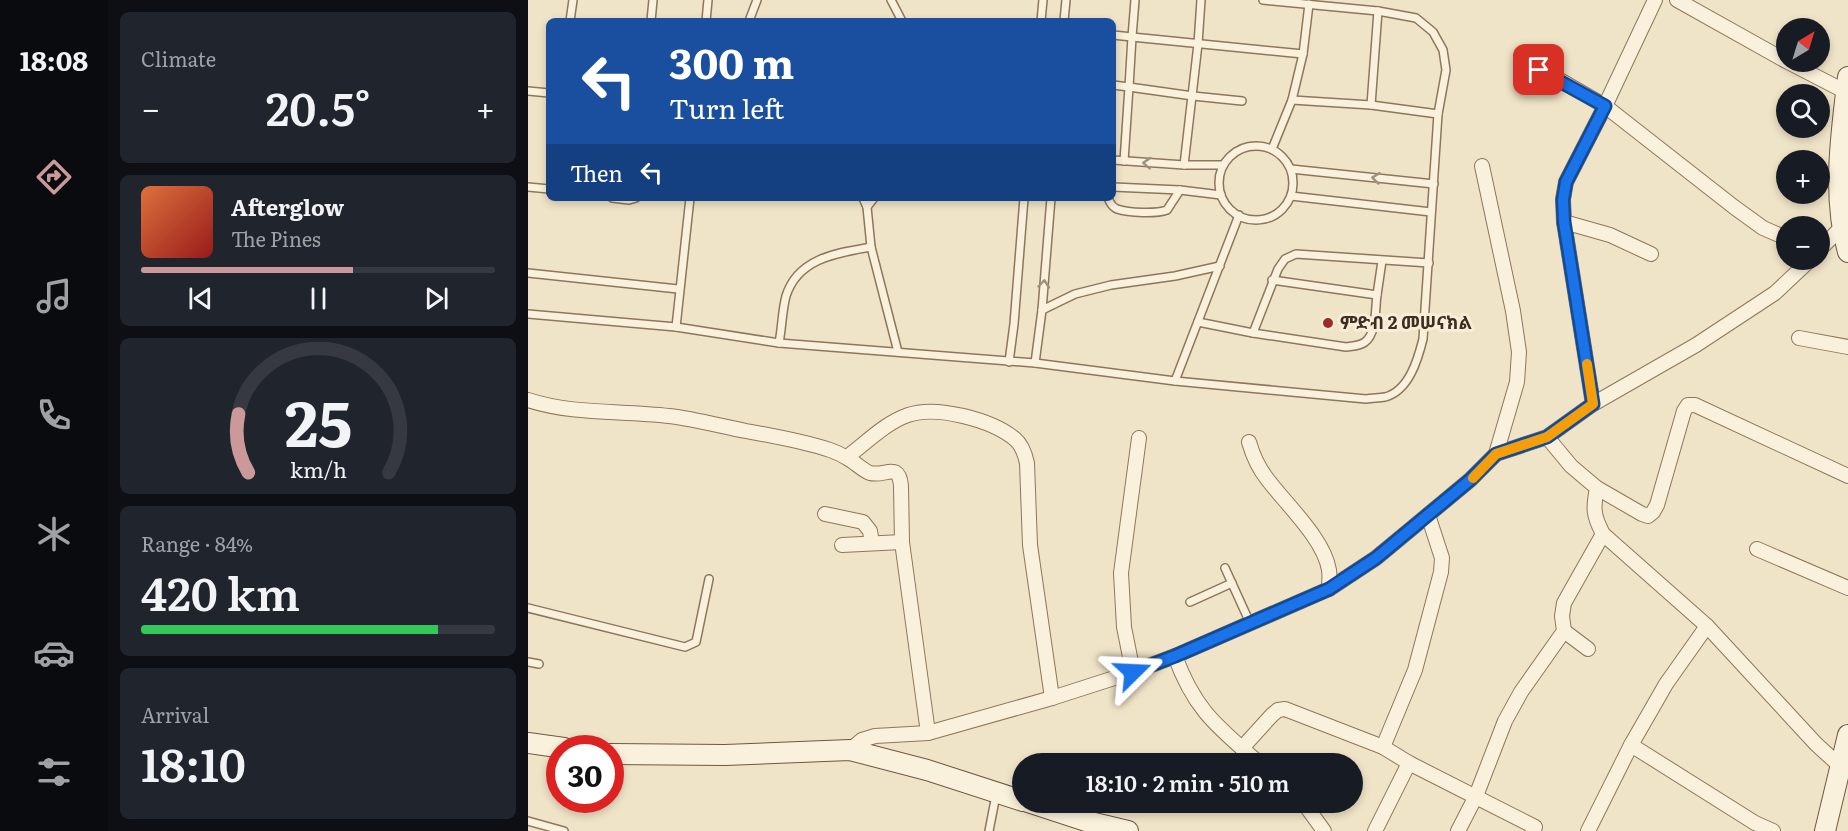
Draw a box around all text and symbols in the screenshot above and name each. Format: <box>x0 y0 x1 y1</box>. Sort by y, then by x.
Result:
north arrow <box>1776 18 1830 72</box>
map controls <box>1776 18 1830 270</box>
text: 300 m <box>669 30 794 92</box>
text: 18:08 <box>20 39 88 79</box>
icon: left <box>570 42 648 120</box>
text: Climate <box>141 43 216 73</box>
pin <box>1513 44 1564 95</box>
icon: arrive <box>1522 53 1555 86</box>
text: 20.5° <box>266 73 370 140</box>
text: − <box>141 82 160 131</box>
text: + <box>476 82 495 131</box>
button: search <box>1776 84 1830 138</box>
text: Turn left <box>669 87 784 127</box>
button: + <box>1776 150 1830 204</box>
icon: directions <box>33 156 75 198</box>
text: Then <box>570 156 623 189</box>
icon: left <box>635 156 668 189</box>
one-way arrow <box>1143 156 1152 169</box>
one-way arrow <box>1371 172 1381 185</box>
text: Afterglow <box>231 190 344 223</box>
button: − <box>1776 216 1830 270</box>
text: The Pines <box>231 223 321 253</box>
icon: music <box>33 275 75 317</box>
one-way arrow <box>1037 280 1050 289</box>
icon: previous <box>184 282 217 315</box>
icon: pause <box>302 282 335 315</box>
icon: next <box>420 282 453 315</box>
place label: ምድብ 2 መሠናክል <box>1340 308 1472 335</box>
marker: ምድብ 2 መሠናክል <box>1321 316 1335 330</box>
text: 25 <box>284 374 352 466</box>
icon: phone <box>33 394 75 436</box>
text: km/h <box>289 453 347 485</box>
icon: climate <box>33 513 75 555</box>
text: Range · 84% <box>141 528 253 558</box>
text: 420 km <box>141 558 300 625</box>
icon: car <box>33 632 75 674</box>
position arrow <box>1101 640 1165 704</box>
text: Arrival <box>141 699 209 729</box>
text: 18:10 <box>141 729 246 796</box>
speed limit sign: 30 <box>546 735 624 813</box>
icon: filters <box>33 751 75 793</box>
text: 18:10 · 2 min · 510 m <box>1086 766 1289 799</box>

